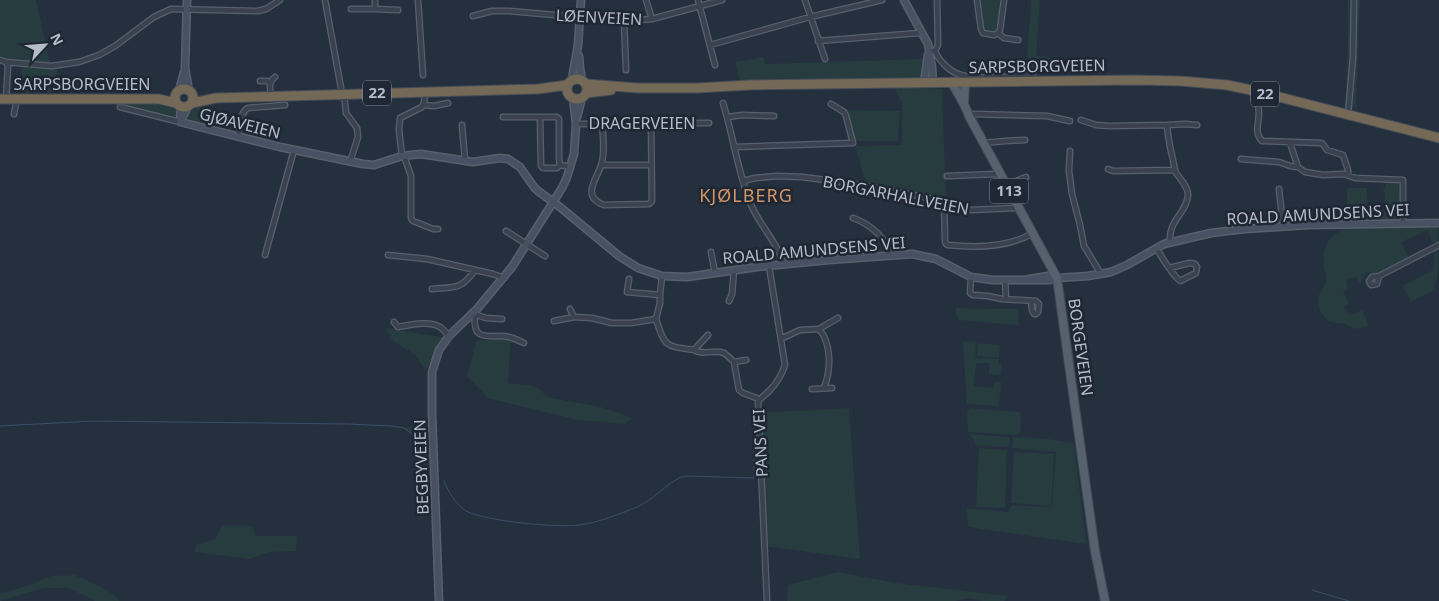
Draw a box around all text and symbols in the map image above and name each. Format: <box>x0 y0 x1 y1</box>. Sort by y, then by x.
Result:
street label: LØENVEIEN <box>555 4 643 30</box>
north arrow <box>20 20 70 70</box>
text: N <box>46 30 68 48</box>
street label: SARPSBORGVEIEN <box>968 54 1106 78</box>
street label: SARPSBORGVEIEN <box>14 73 150 95</box>
road number: 22 <box>363 80 391 106</box>
road number: 22 <box>1251 82 1279 106</box>
street label: GJØAVEIEN <box>197 102 283 144</box>
street label: DRAGERVEIEN <box>588 112 696 134</box>
street label: BORGARHALLVEIEN <box>821 170 971 220</box>
road number: 113 <box>990 178 1028 204</box>
district label: KJØLBERG <box>699 183 793 207</box>
street label: ROALD AMUNDSENS VEI <box>1226 198 1410 230</box>
street label: ROALD AMUNDSENS VEI <box>722 231 906 269</box>
street label: BORGEVEIEN <box>1063 297 1099 397</box>
street label: PANS VEI <box>747 408 773 478</box>
street label: BEGBYVEIEN <box>408 419 434 515</box>

